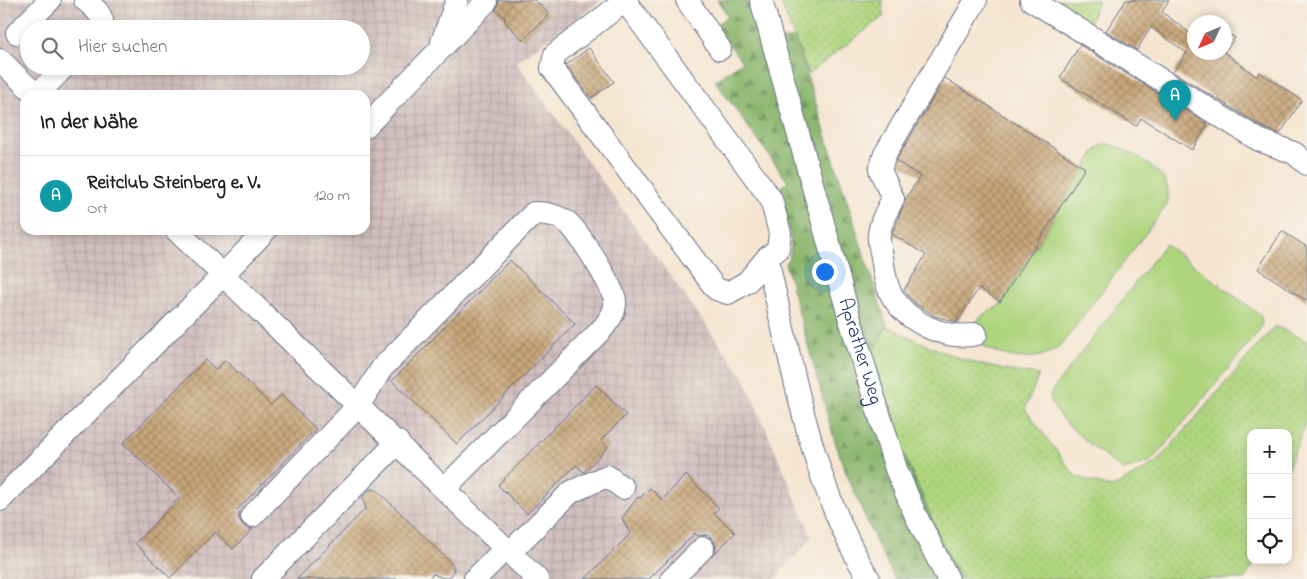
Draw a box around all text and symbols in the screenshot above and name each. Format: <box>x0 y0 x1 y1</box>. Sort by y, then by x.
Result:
north arrow <box>1187 15 1232 60</box>
search box <box>20 20 370 75</box>
icon: search <box>38 34 66 62</box>
text: Hier suchen <box>78 34 167 61</box>
pin: A <box>1159 80 1191 121</box>
text: In der Nähe <box>40 108 138 138</box>
text: Reitclub Steinberg e. V. <box>87 170 261 197</box>
text: A <box>51 184 61 208</box>
text: 120 m <box>314 184 350 208</box>
text: Ort <box>87 197 108 221</box>
your location <box>812 259 838 285</box>
street label: Aprather Weg <box>830 295 890 409</box>
map controls <box>1247 429 1292 564</box>
button: + <box>1247 429 1292 474</box>
button: − <box>1247 474 1292 519</box>
button: locate <box>1247 519 1292 564</box>

